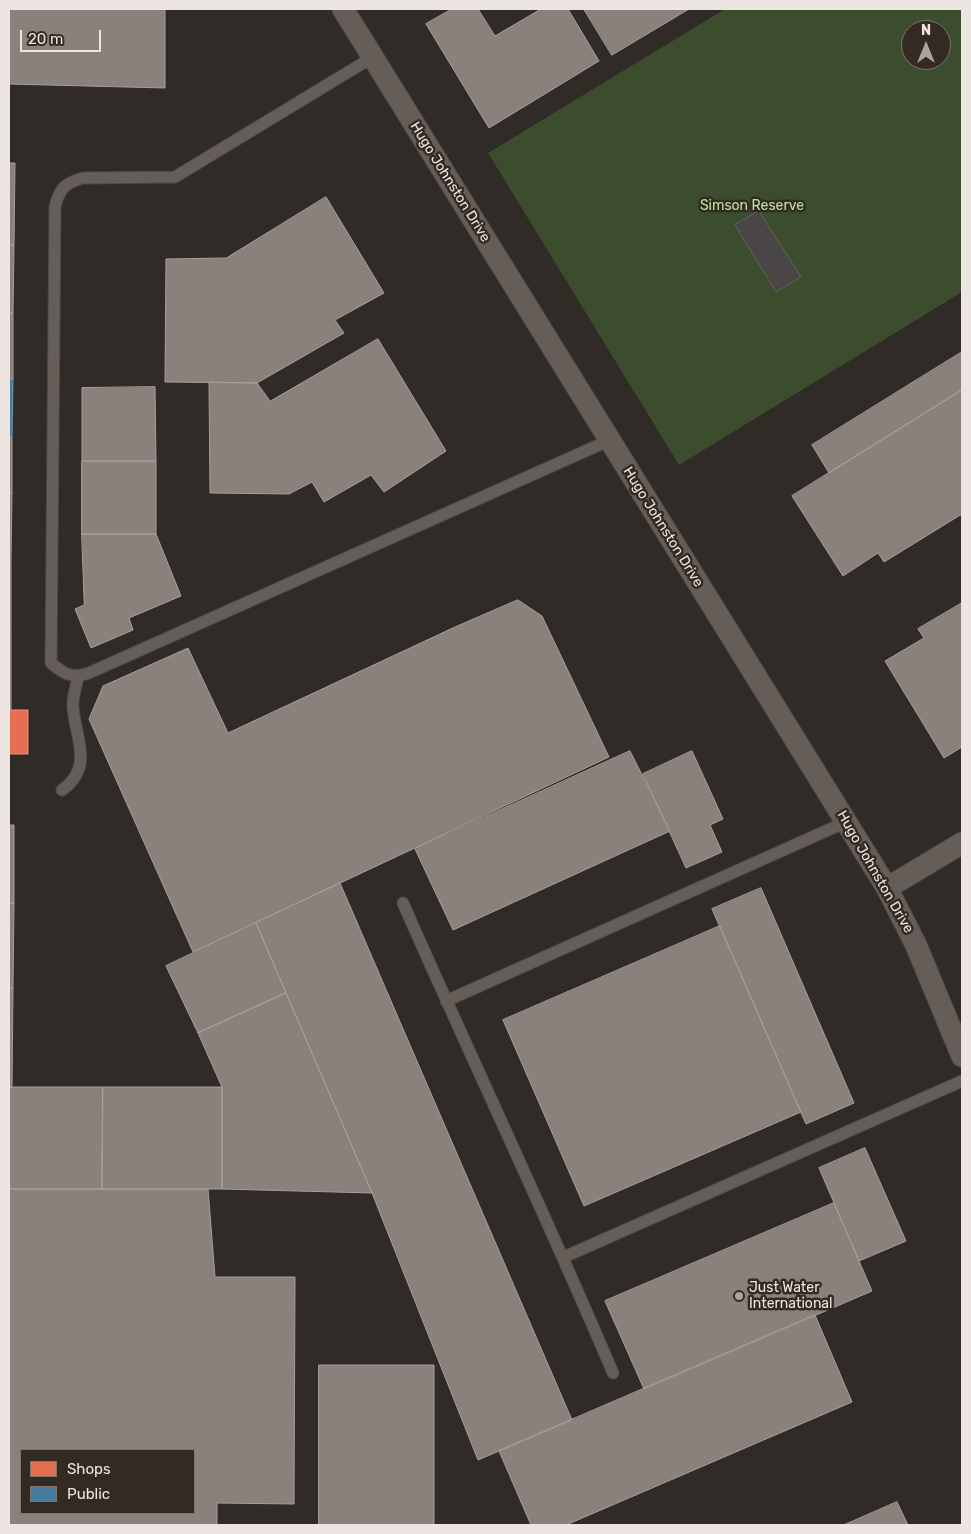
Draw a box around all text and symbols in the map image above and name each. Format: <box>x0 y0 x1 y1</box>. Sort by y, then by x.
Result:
scale bar <box>22 20 104 52</box>
north arrow <box>901 20 951 70</box>
text: N <box>921 22 931 39</box>
text: 20 m <box>28 30 63 48</box>
street label: Hugo Johnston Drive <box>406 119 494 245</box>
park label: Simson Reserve <box>700 198 804 214</box>
street label: Hugo Johnston Drive <box>619 464 707 590</box>
street label: Hugo Johnston Drive <box>833 808 917 936</box>
place label: Just Water International <box>749 1280 832 1312</box>
marker: Just Water International <box>733 1290 745 1302</box>
legend <box>20 1449 195 1514</box>
text: Shops <box>67 1460 111 1478</box>
text: Public <box>67 1485 110 1503</box>

